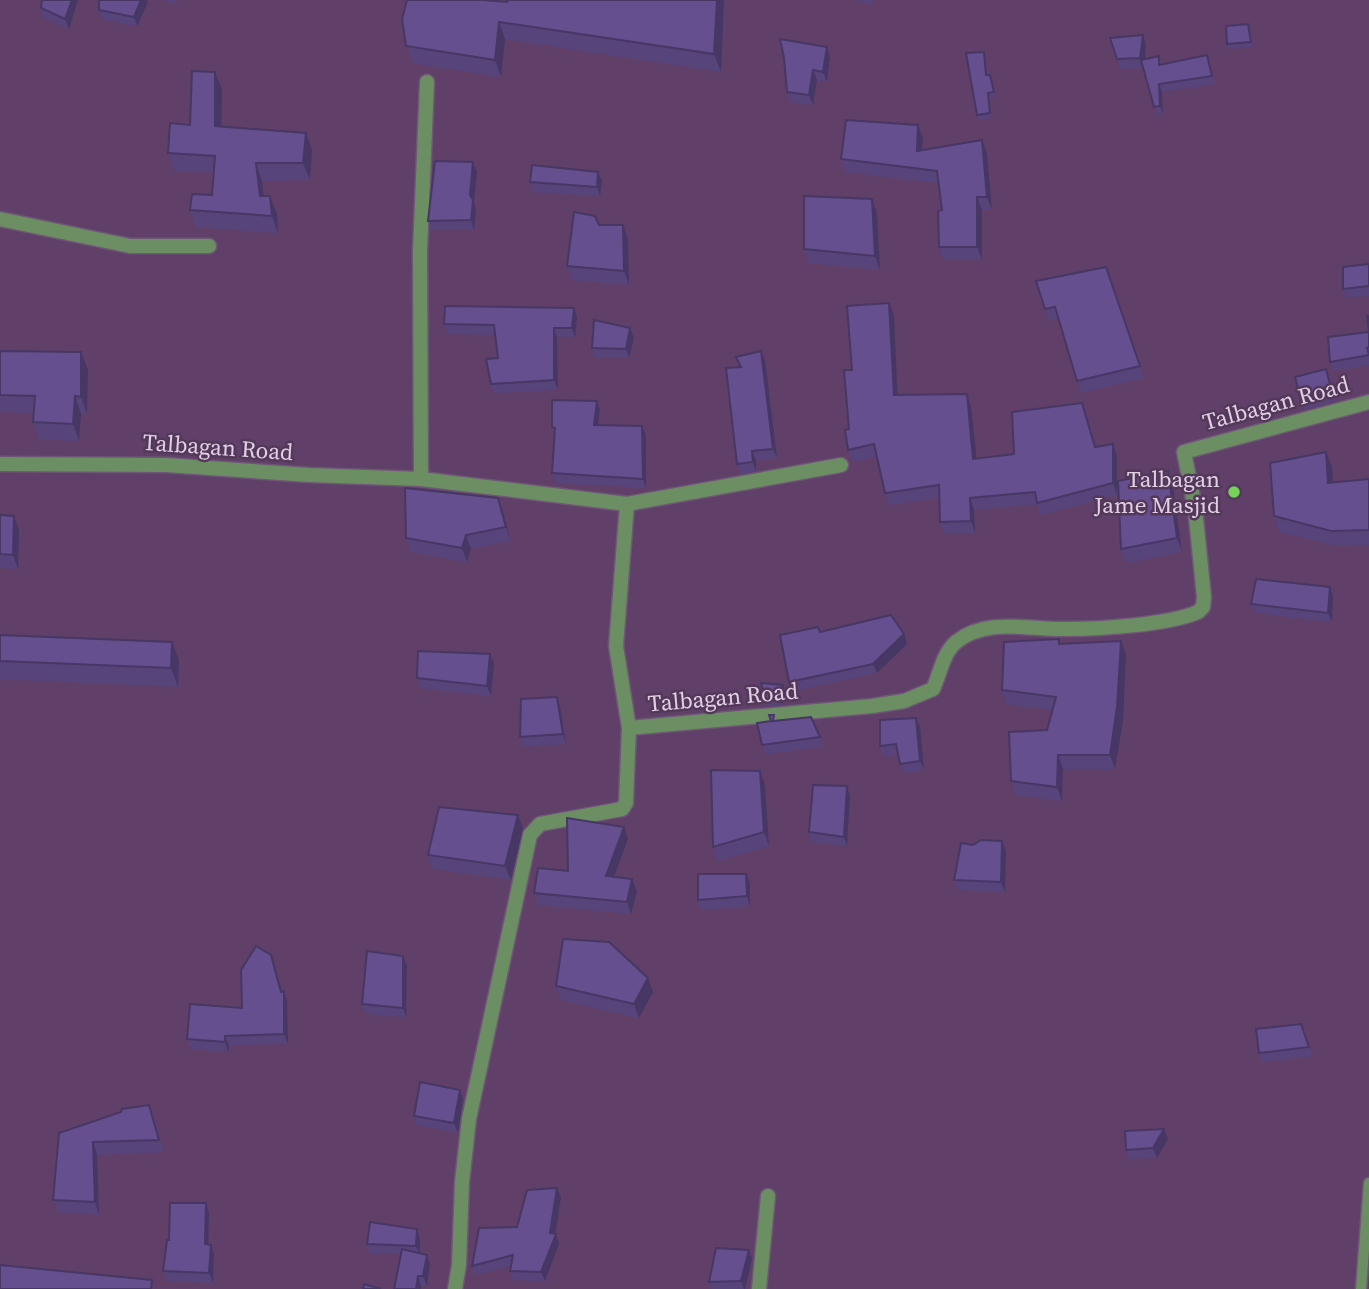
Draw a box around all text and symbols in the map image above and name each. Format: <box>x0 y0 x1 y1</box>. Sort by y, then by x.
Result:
street label: Talbagan Road <box>1199 368 1353 438</box>
street label: Talbagan Road <box>142 426 294 468</box>
place label: Talbagan Jame Masjid <box>1093 463 1220 521</box>
marker: Talbagan Jame Masjid <box>1226 484 1242 500</box>
street label: Talbagan Road <box>647 674 799 720</box>

